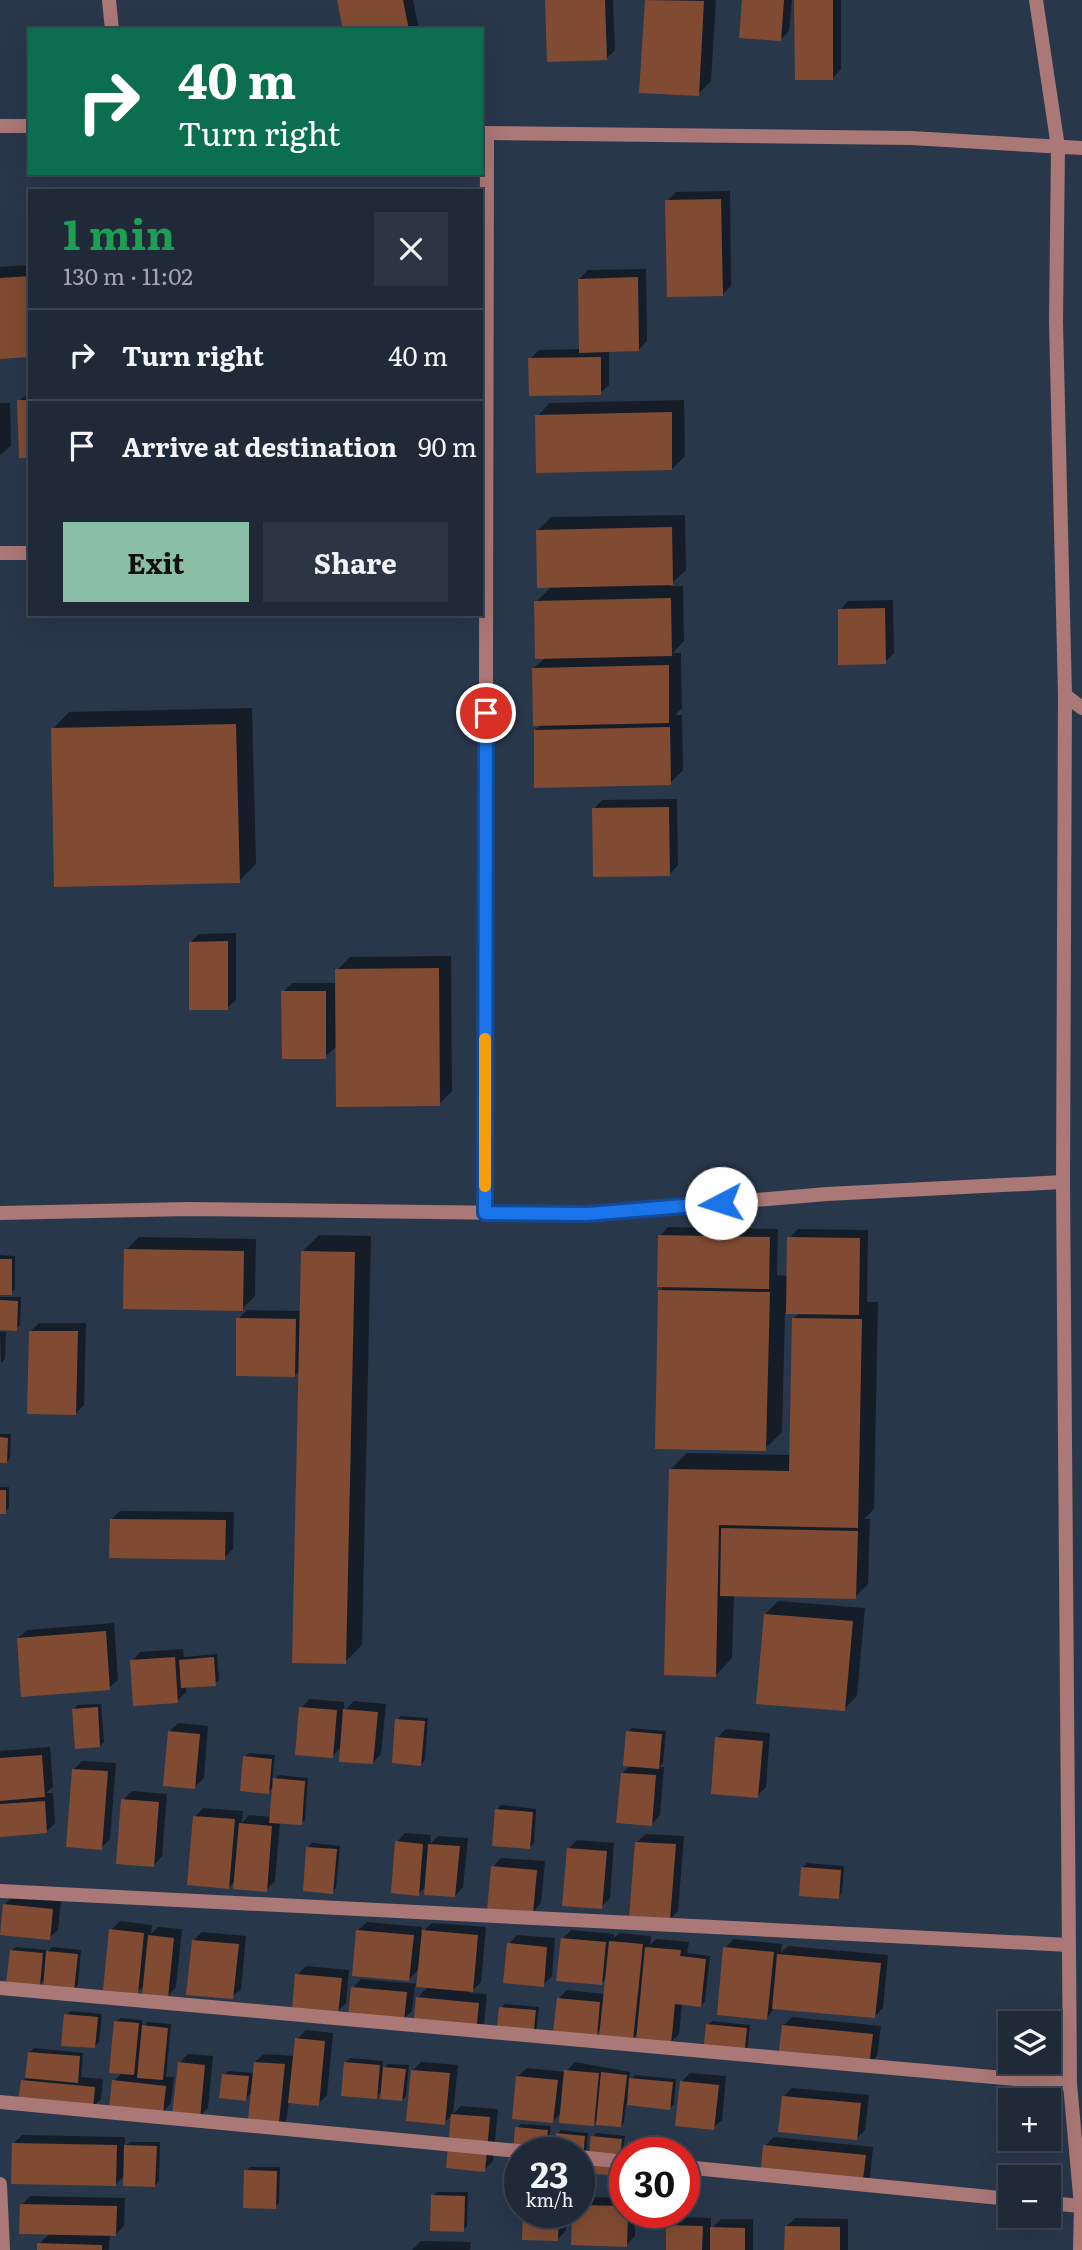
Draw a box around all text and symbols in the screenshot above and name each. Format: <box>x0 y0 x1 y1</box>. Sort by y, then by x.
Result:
text: 40 m <box>178 41 296 114</box>
icon: right <box>63 56 154 147</box>
text: Turn right <box>178 108 340 156</box>
text: 1 min <box>63 201 175 263</box>
button: close <box>374 212 448 286</box>
text: 130 m · 11:02 <box>63 258 193 292</box>
text: Turn right <box>122 335 264 374</box>
text: 40 m <box>388 335 448 374</box>
icon: right <box>63 336 101 374</box>
text: Arrive at destination <box>122 426 397 465</box>
text: 90 m <box>418 426 477 465</box>
icon: arrive <box>63 427 101 465</box>
button: Exit <box>63 522 249 602</box>
button: Share <box>263 522 448 602</box>
pin <box>456 683 516 743</box>
icon: arrive <box>467 694 505 732</box>
position arrow <box>684 1166 758 1240</box>
map controls <box>998 2011 1061 2228</box>
button: layers <box>998 2011 1061 2074</box>
button: + <box>998 2088 1061 2151</box>
speed limit sign: 30 <box>609 2137 700 2228</box>
text: 23 <box>530 2147 569 2199</box>
button: − <box>998 2165 1061 2228</box>
text: km/h <box>526 2186 573 2213</box>

